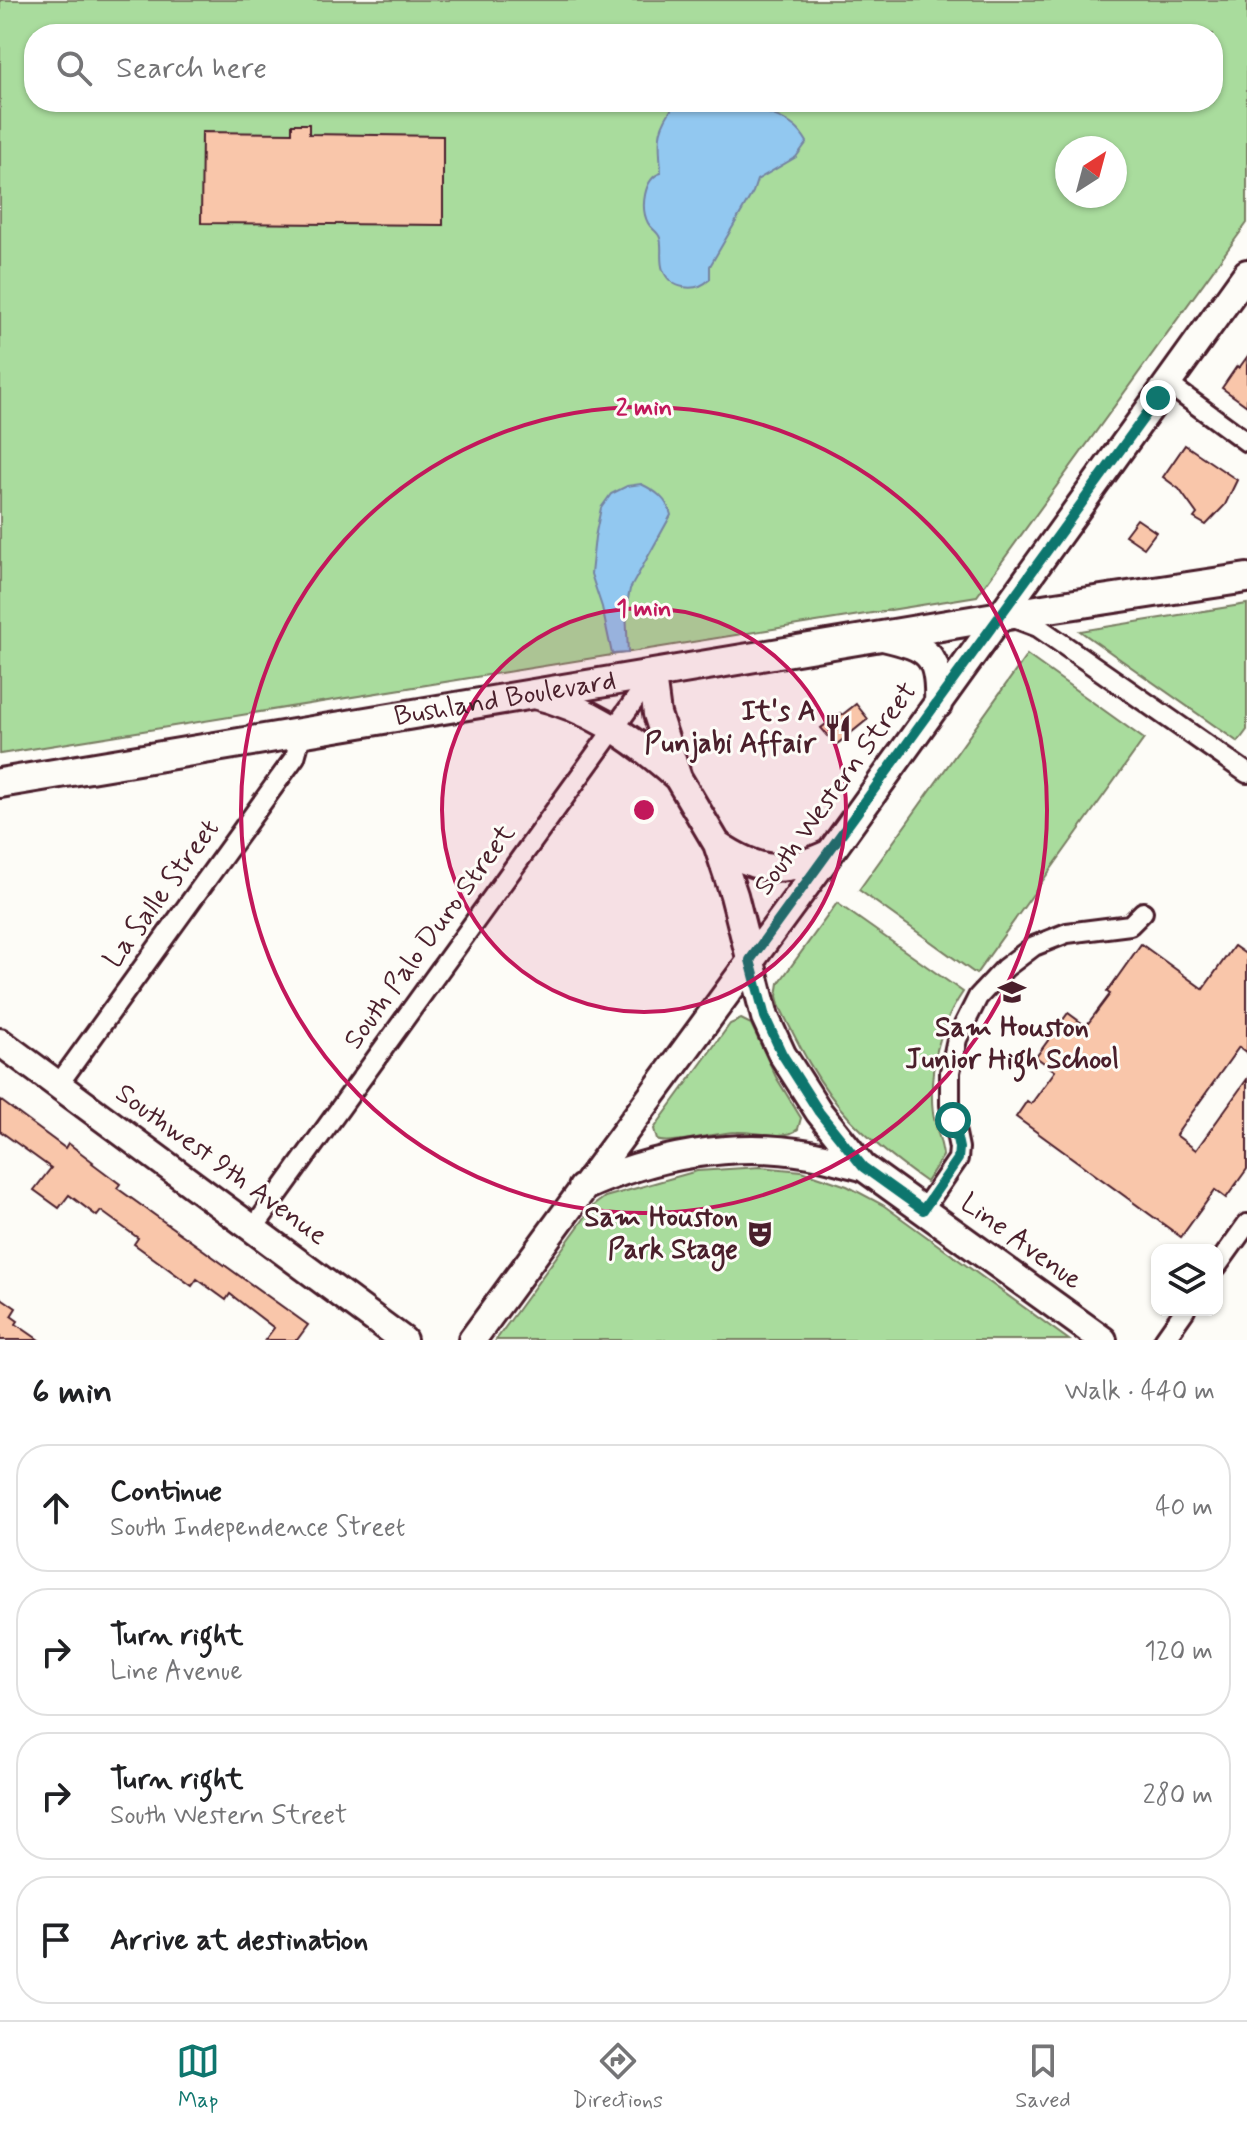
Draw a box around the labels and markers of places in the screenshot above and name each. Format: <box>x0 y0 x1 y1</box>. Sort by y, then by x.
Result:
place label: It's A Punjabi Affair <box>644 694 817 763</box>
restaurant icon: It's A Punjabi Affair <box>823 713 853 743</box>
centre of rings <box>630 796 658 824</box>
school or university icon: Sam Houston Junior High School <box>997 977 1027 1007</box>
place label: Sam Houston Junior High School <box>905 1010 1119 1082</box>
place label: Sam Houston Park Stage <box>584 1200 738 1272</box>
theatre icon: Sam Houston Park Stage <box>745 1219 775 1249</box>

